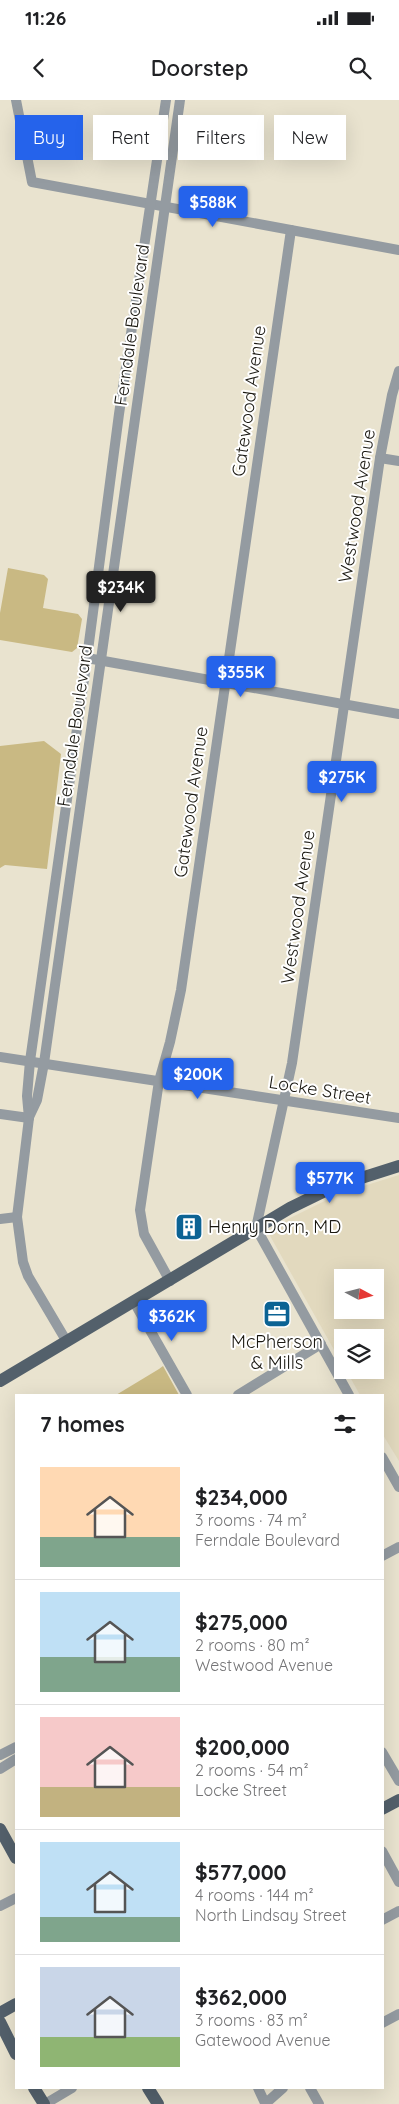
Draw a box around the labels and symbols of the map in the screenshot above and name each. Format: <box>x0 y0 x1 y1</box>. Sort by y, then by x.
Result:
pin: $588K <box>178 186 248 228</box>
street label: Ferndale Boulevard <box>109 243 154 407</box>
street label: Gatewood Avenue <box>227 324 271 478</box>
street label: Westwood Avenue <box>333 427 380 584</box>
pin: $234K <box>86 570 156 613</box>
street label: Ferndale Boulevard <box>52 644 97 808</box>
pin: $355K <box>206 656 276 698</box>
street label: Gatewood Avenue <box>169 725 213 879</box>
pin: $275K <box>307 760 377 803</box>
street label: Westwood Avenue <box>275 828 320 985</box>
pin: $200K <box>163 1058 233 1100</box>
street label: Locke Street <box>267 1070 373 1109</box>
pin: $577K <box>295 1162 365 1204</box>
building icon: Henry Dorn, MD <box>174 1212 204 1242</box>
place label: Henry Dorn, MD <box>208 1215 341 1238</box>
north arrow <box>334 1269 384 1319</box>
office icon: McPherson & Mills <box>262 1299 292 1329</box>
pin: $362K <box>137 1300 207 1342</box>
place label: McPherson & Mills <box>231 1330 323 1374</box>

